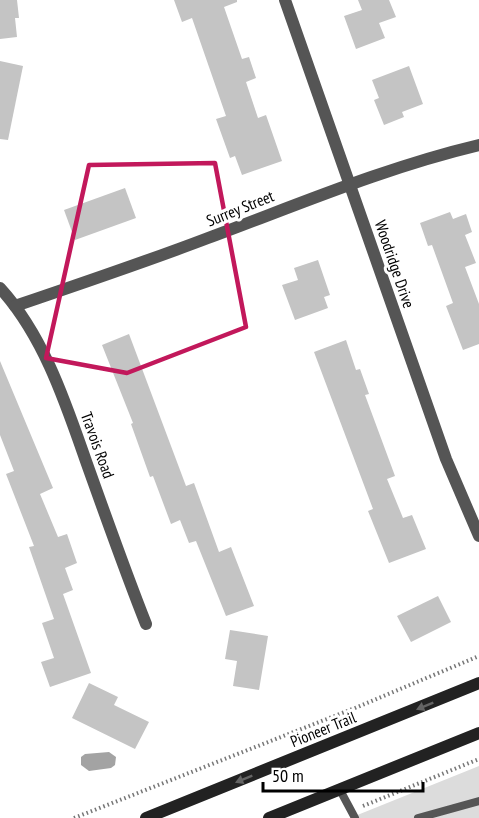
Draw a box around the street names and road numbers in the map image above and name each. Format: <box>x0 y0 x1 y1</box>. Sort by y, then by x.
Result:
street label: Surrey Street <box>203 185 277 231</box>
street label: Woodridge Drive <box>371 217 419 311</box>
street label: Travois Road <box>77 409 119 481</box>
street label: Pioneer Trail <box>287 707 359 751</box>

